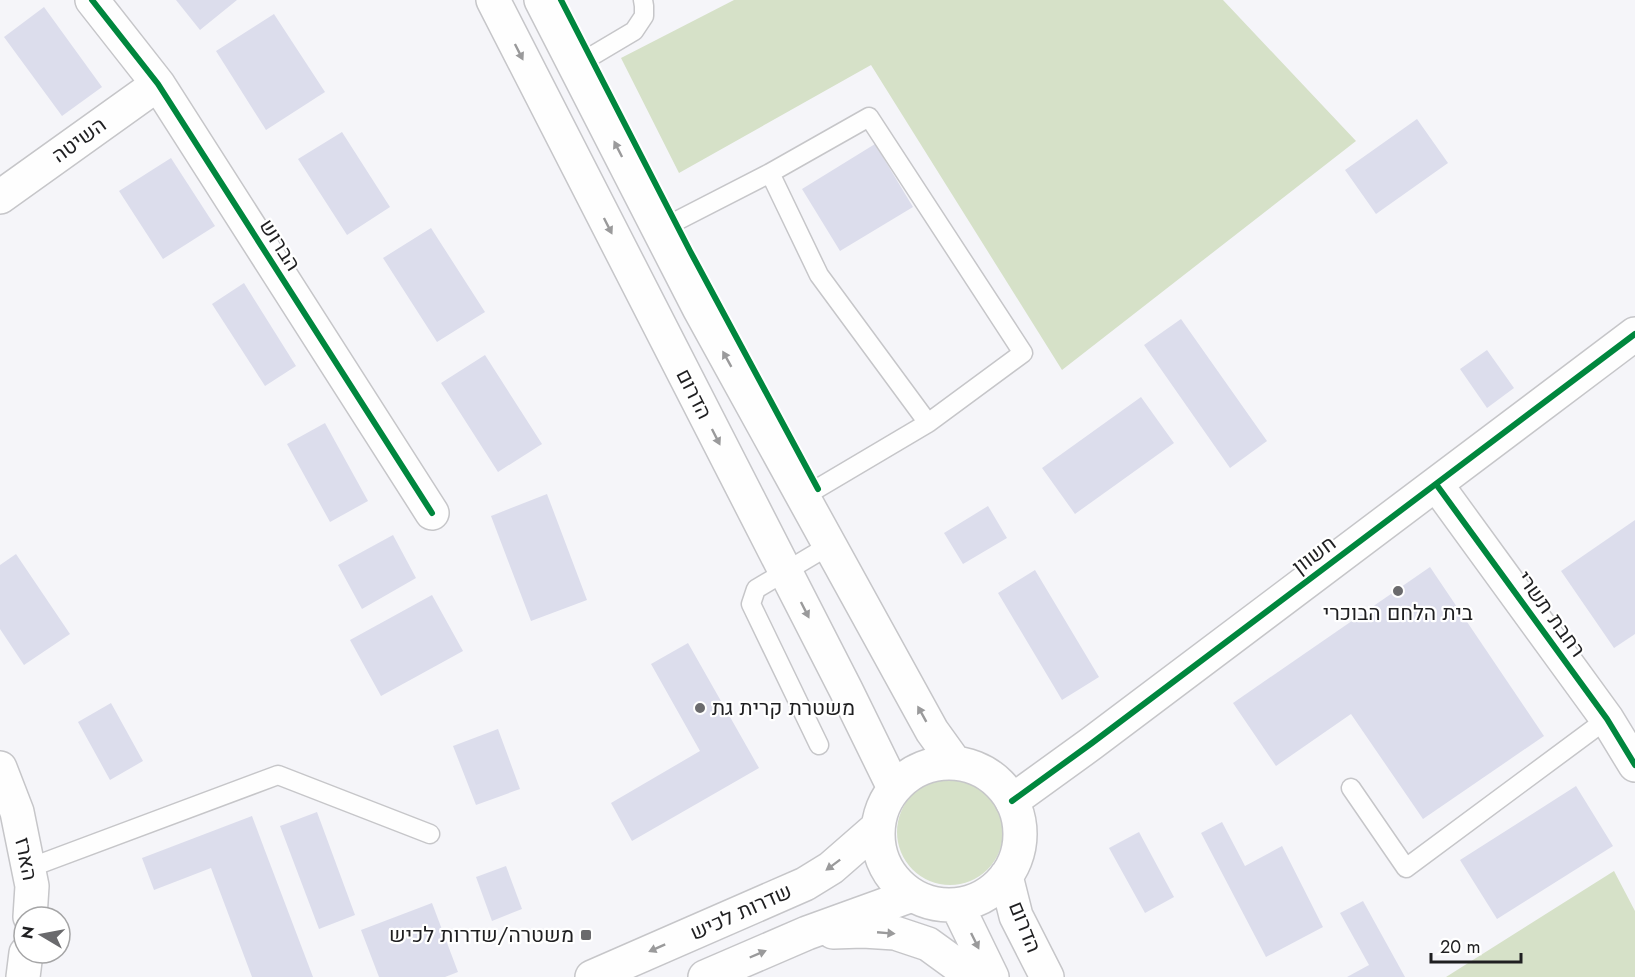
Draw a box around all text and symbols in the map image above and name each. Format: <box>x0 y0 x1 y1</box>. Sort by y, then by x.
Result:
one-way arrow <box>514 43 524 61</box>
street label: השיטה <box>46 110 112 170</box>
one-way arrow <box>613 140 623 157</box>
street label: הברוש <box>252 213 308 277</box>
one-way arrow <box>604 217 613 234</box>
one-way arrow <box>722 350 732 367</box>
street label: הדרום <box>669 364 719 424</box>
one-way arrow <box>712 428 721 445</box>
street label: חשוון <box>1286 529 1342 581</box>
street label: רחבת תשרי <box>1509 565 1593 663</box>
marker: בית הלחם הבוכרי <box>1391 584 1405 598</box>
place label: בית הלחם הבוכרי <box>1323 598 1473 628</box>
one-way arrow <box>800 602 810 619</box>
place label: משטרת קרית גת <box>712 693 855 723</box>
marker: משטרת קרית גת <box>693 701 707 715</box>
one-way arrow <box>917 706 928 722</box>
street label: הארז <box>7 835 45 883</box>
one-way arrow <box>826 859 841 871</box>
street label: שדרות לכיש <box>685 876 797 948</box>
street label: הדרום <box>1001 897 1049 957</box>
north arrow <box>12 905 72 965</box>
place label: משטרה/שדרות לכיש <box>389 920 574 950</box>
text: N <box>15 924 40 941</box>
scale bar <box>1431 926 1521 964</box>
marker: משטרה/שדרות לכיש <box>579 928 593 942</box>
one-way arrow <box>877 928 896 938</box>
one-way arrow <box>970 933 979 950</box>
text: 20 m <box>1440 934 1480 960</box>
one-way arrow <box>648 943 666 953</box>
one-way arrow <box>750 949 768 959</box>

